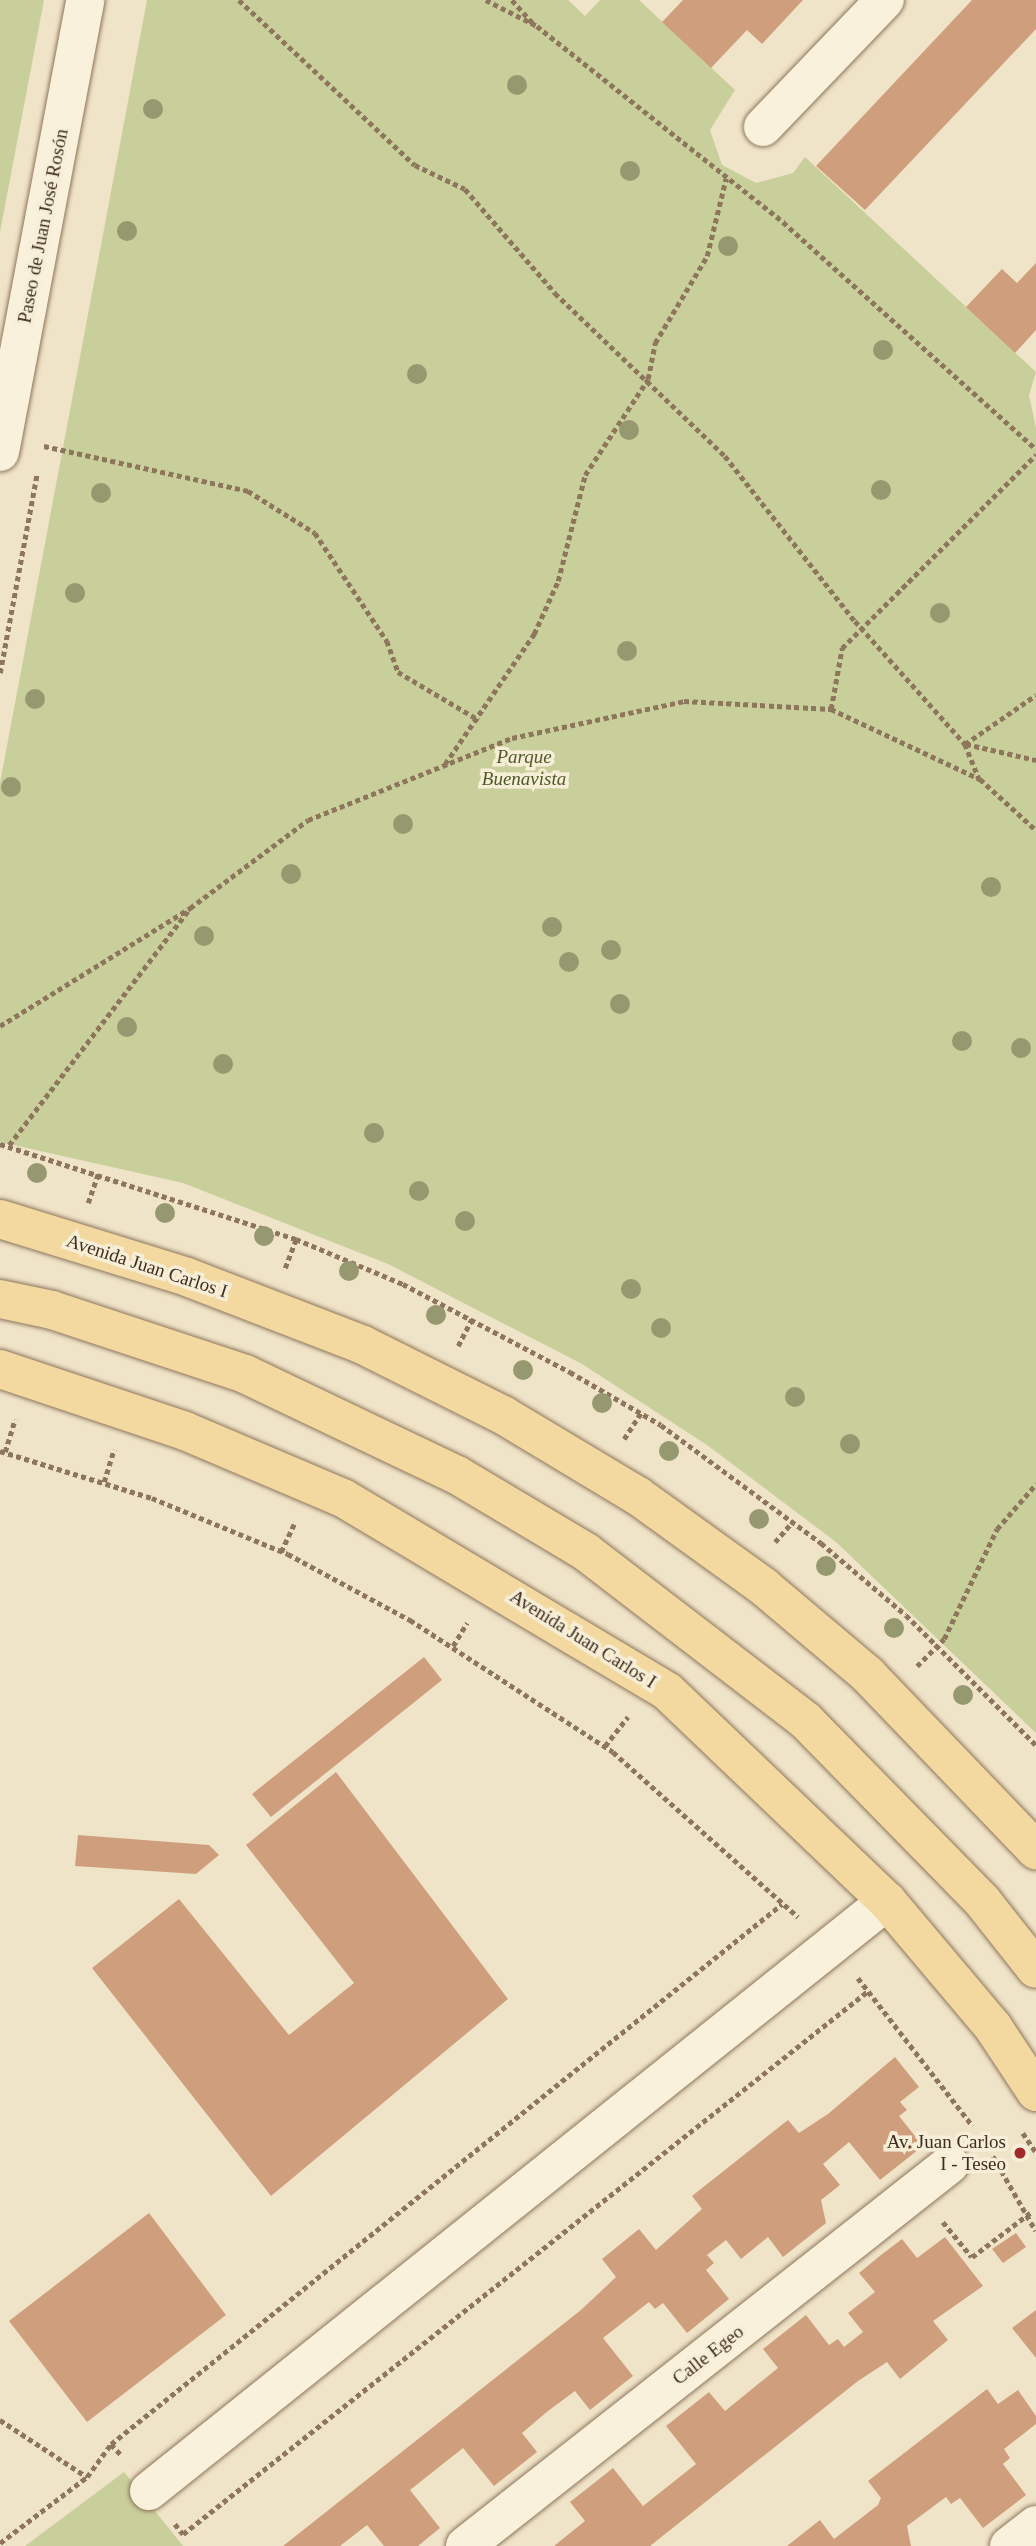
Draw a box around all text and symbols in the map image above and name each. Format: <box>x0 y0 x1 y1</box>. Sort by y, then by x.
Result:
street label: Paseo de Juan José Rosón <box>13 127 73 325</box>
park label: Parque Buenavista <box>482 746 566 790</box>
street label: Avenida Juan Carlos I <box>64 1229 230 1303</box>
street label: Avenida Juan Carlos I <box>506 1585 660 1693</box>
place label: Av. Juan Carlos I - Teseo <box>887 2131 1006 2175</box>
marker: Av. Juan Carlos I - Teseo <box>1012 2145 1028 2161</box>
street label: Calle Egeo <box>668 2320 748 2390</box>

